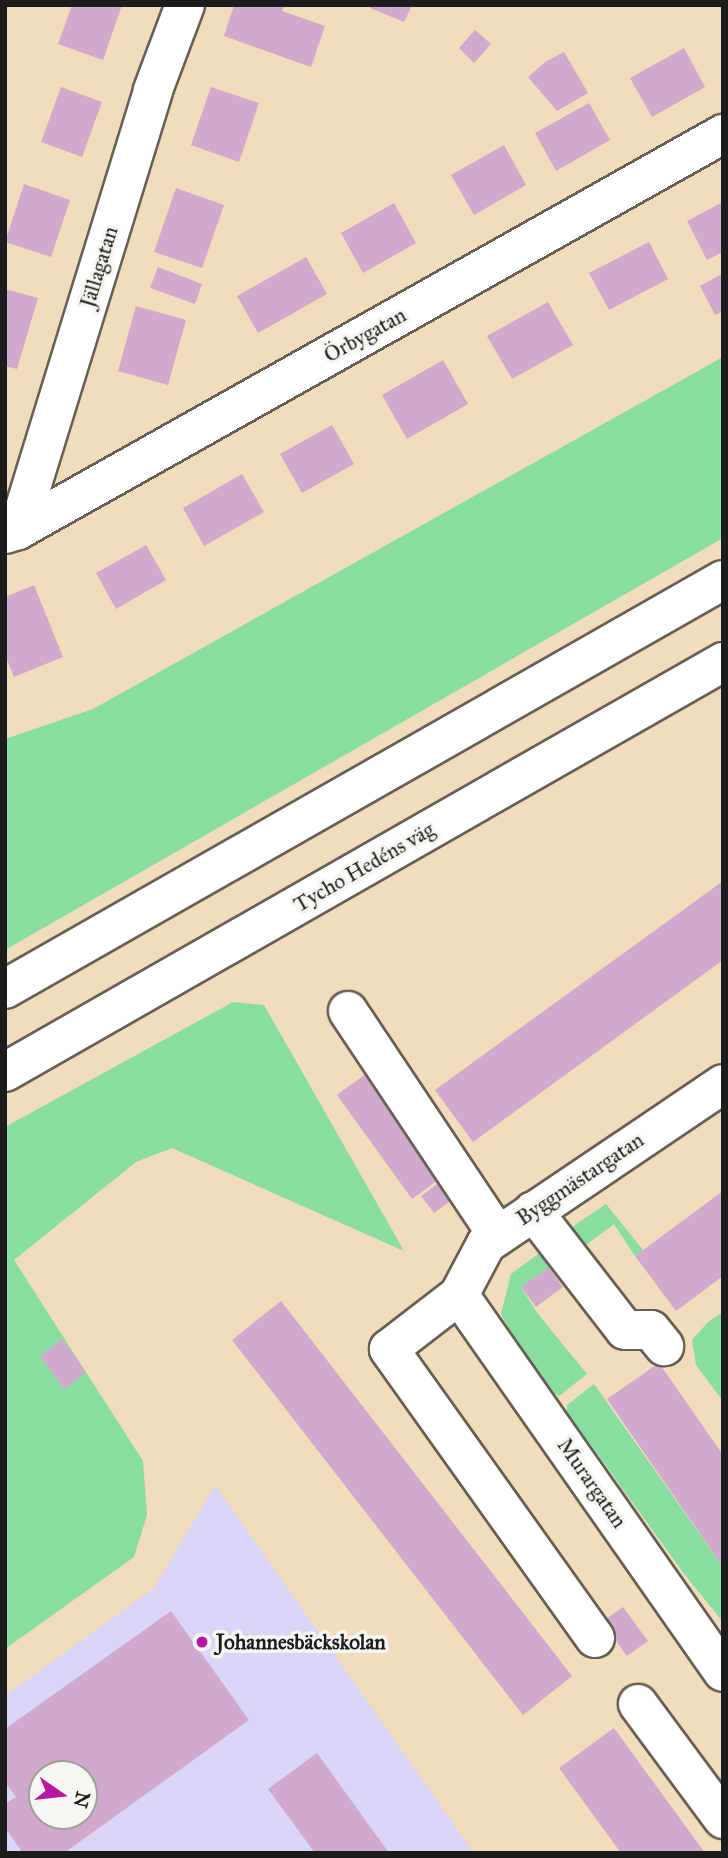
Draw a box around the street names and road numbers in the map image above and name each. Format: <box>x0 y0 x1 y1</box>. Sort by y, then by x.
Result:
street label: Jällagatan <box>75 223 123 311</box>
street label: Örbygatan <box>320 302 410 368</box>
street label: Tycho Hedéns väg <box>289 817 439 917</box>
street label: Byggmästargatan <box>512 1127 648 1231</box>
street label: Murargatan <box>552 1433 632 1533</box>

